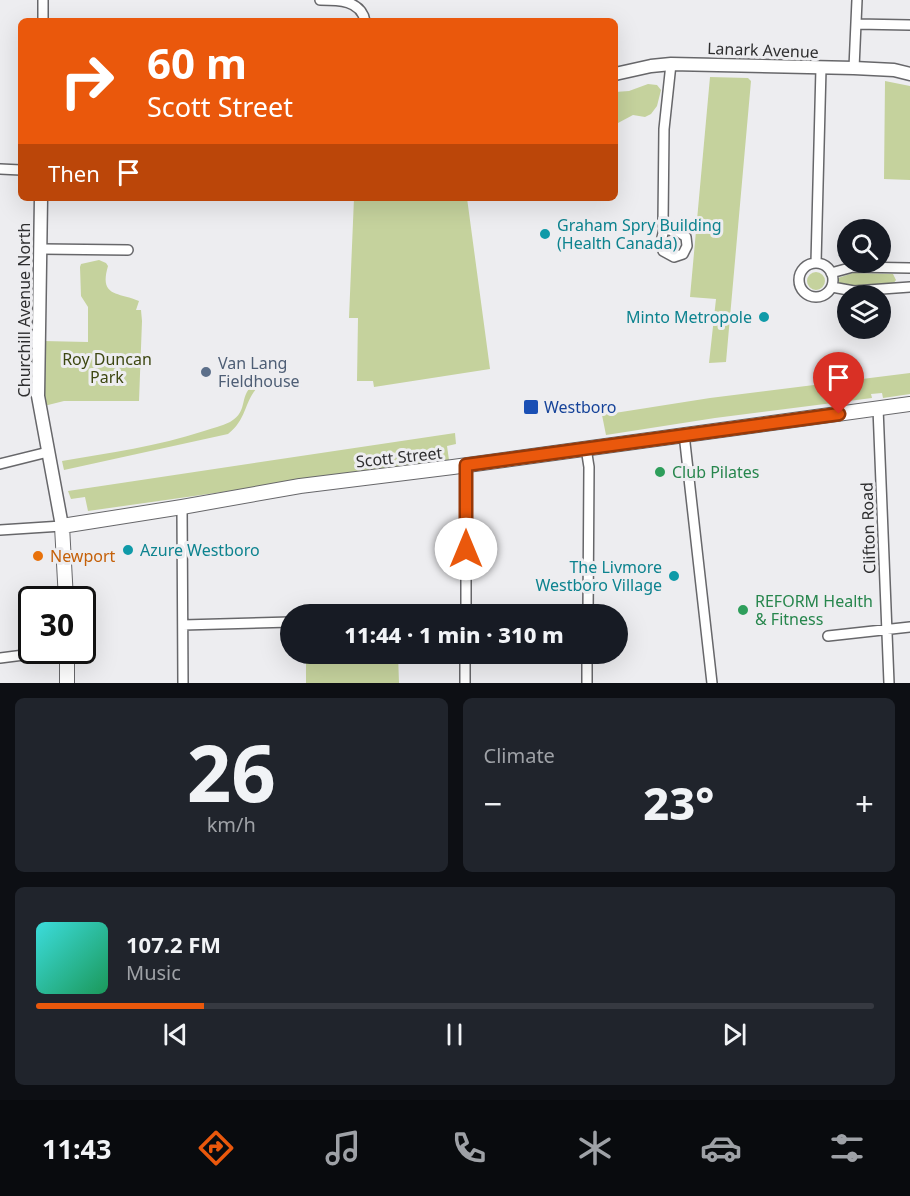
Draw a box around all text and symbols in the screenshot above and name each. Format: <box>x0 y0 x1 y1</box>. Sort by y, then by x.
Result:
text: 60 m <box>147 34 247 91</box>
street label: Lanark Avenue <box>707 37 819 63</box>
icon: right <box>48 42 126 120</box>
text: Scott Street <box>147 88 293 125</box>
icon: arrive <box>112 156 145 189</box>
text: Then <box>48 158 100 188</box>
place label: Graham Spry Building (Health Canada) <box>557 214 722 254</box>
map controls <box>837 219 891 339</box>
button: search <box>837 219 891 273</box>
street label: Churchill Avenue North <box>13 223 35 397</box>
marker: Graham Spry Building (Health Canada) <box>538 227 552 241</box>
button: layers <box>837 285 891 339</box>
place label: Minto Metropole <box>626 306 752 328</box>
marker: Minto Metropole <box>757 310 771 324</box>
park label: Roy Duncan Park <box>62 348 152 388</box>
place label: Van Lang Fieldhouse <box>218 352 300 392</box>
pin <box>813 352 864 414</box>
icon: arrive <box>822 361 855 394</box>
marker: Van Lang Fieldhouse <box>199 365 213 379</box>
place label: Westboro <box>544 396 617 418</box>
marker: Westboro <box>522 398 540 416</box>
street label: Scott Street <box>355 442 443 472</box>
place label: Club Pilates <box>672 461 760 483</box>
marker: Club Pilates <box>653 465 667 479</box>
street label: Clifton Road <box>855 482 881 574</box>
position arrow <box>434 517 498 581</box>
place label: Azure Westboro <box>140 539 260 561</box>
marker: Azure Westboro <box>121 543 135 557</box>
place label: Newport <box>50 545 116 567</box>
marker: Newport <box>31 549 45 563</box>
place label: The Livmore Westboro Village <box>536 556 662 596</box>
marker: The Livmore Westboro Village <box>667 569 681 583</box>
speed limit sign: 30 <box>18 586 96 664</box>
place label: REFORM Health & Fitness <box>755 590 873 630</box>
marker: REFORM Health & Fitness <box>736 603 750 617</box>
text: 11:44 · 1 min · 310 m <box>344 619 564 649</box>
text: 26 <box>187 719 276 825</box>
text: Climate <box>484 742 555 769</box>
text: 23° <box>643 772 714 833</box>
text: − <box>484 781 502 826</box>
text: + <box>855 781 874 826</box>
text: km/h <box>207 811 256 838</box>
text: 107.2 FM <box>126 929 221 959</box>
text: Music <box>126 959 181 986</box>
icon: previous <box>159 1018 192 1051</box>
icon: pause <box>438 1018 471 1051</box>
icon: next <box>718 1018 751 1051</box>
icon: directions <box>195 1127 237 1169</box>
icon: music <box>322 1127 364 1169</box>
icon: phone <box>448 1127 490 1169</box>
icon: climate <box>574 1127 616 1169</box>
icon: car <box>700 1127 742 1169</box>
icon: filters <box>826 1127 868 1169</box>
text: 11:43 <box>42 1130 111 1167</box>

